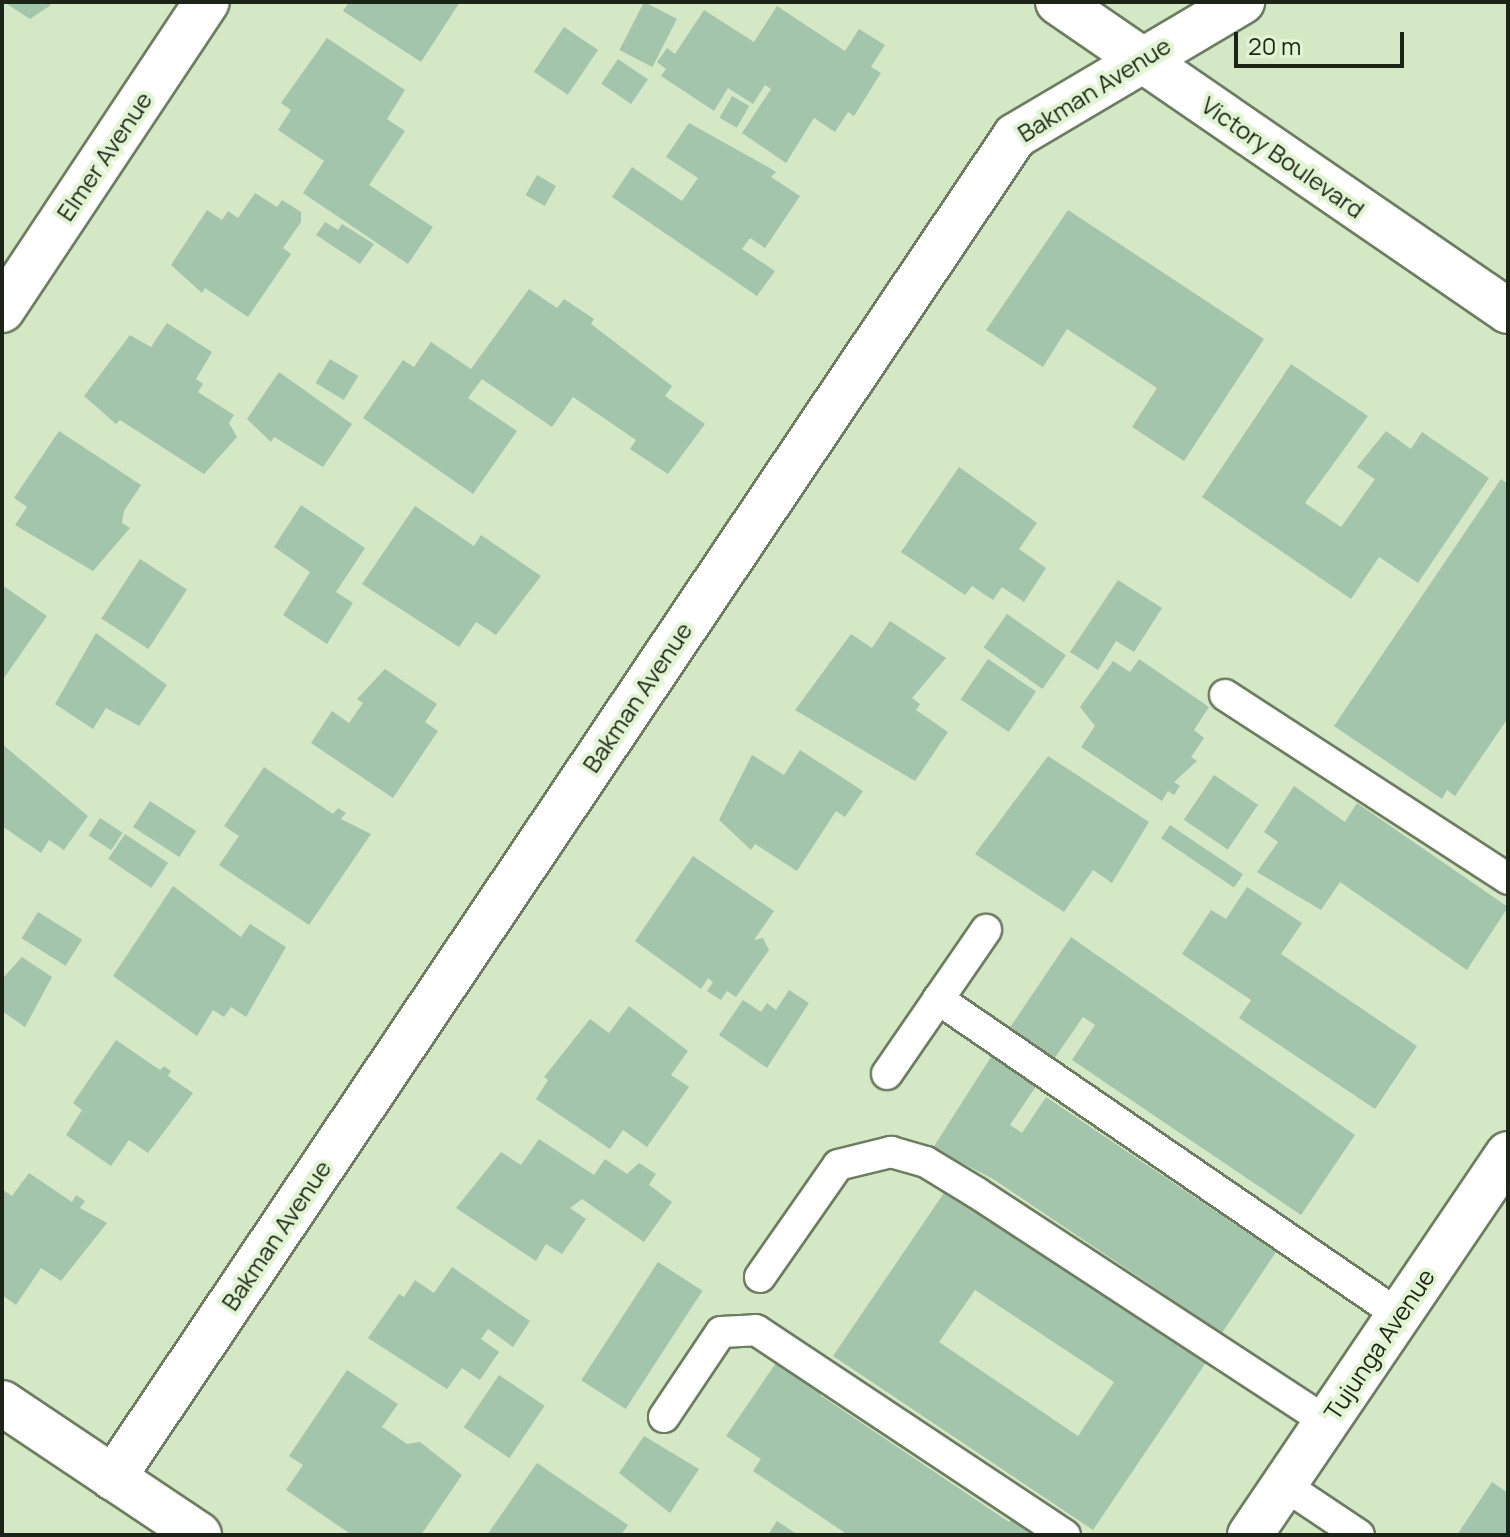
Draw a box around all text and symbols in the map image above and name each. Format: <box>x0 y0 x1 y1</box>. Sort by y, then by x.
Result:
scale bar <box>1238 16 1408 66</box>
text: 20 m <box>1248 29 1301 62</box>
street label: Bakman Avenue <box>1012 30 1176 148</box>
street label: Elmer Avenue <box>50 86 158 226</box>
street label: Victory Boulevard <box>1196 90 1370 224</box>
street label: Bakman Avenue <box>576 616 698 778</box>
street label: Bakman Avenue <box>215 1154 337 1316</box>
street label: Tujunga Avenue <box>1318 1263 1440 1425</box>

